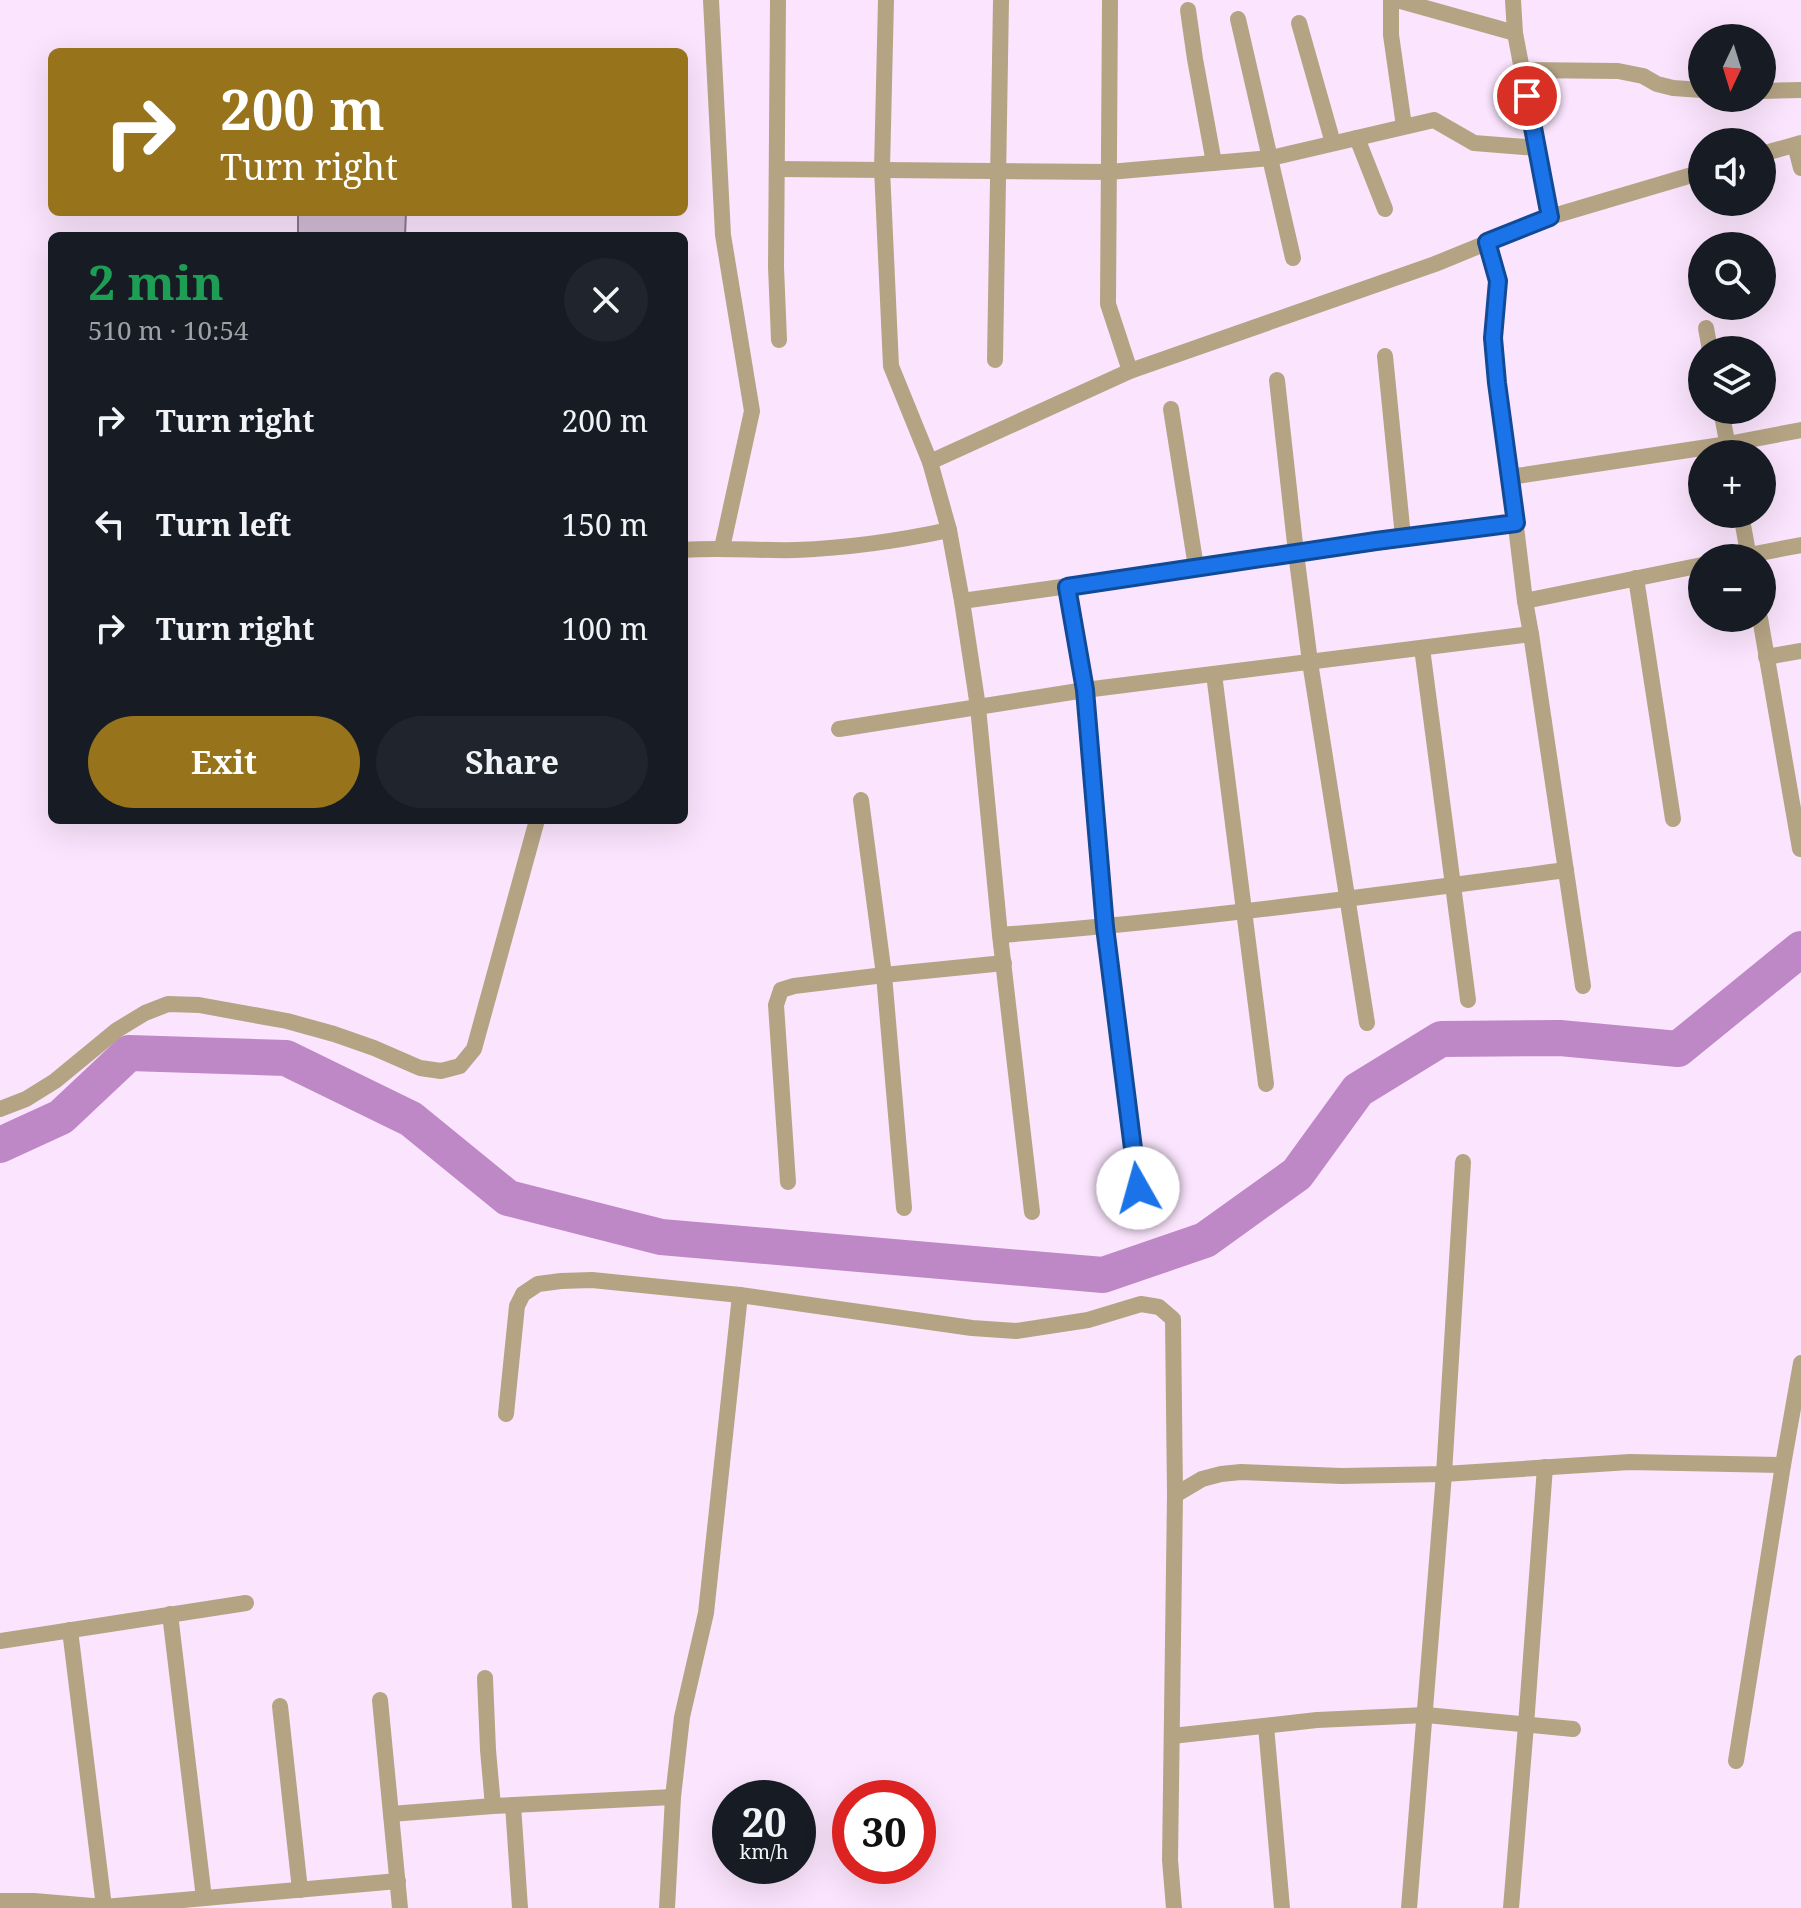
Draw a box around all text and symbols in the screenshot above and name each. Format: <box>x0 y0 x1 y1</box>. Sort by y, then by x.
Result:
north arrow <box>1688 24 1776 112</box>
map controls <box>1688 24 1776 632</box>
pin <box>1493 62 1561 130</box>
text: 200 m <box>220 70 385 146</box>
icon: arrive <box>1505 74 1549 118</box>
icon: right <box>88 80 192 184</box>
button: sound <box>1688 128 1776 216</box>
text: Turn right <box>220 142 398 191</box>
button: search <box>1688 232 1776 320</box>
text: 2 min <box>88 249 224 314</box>
button: close <box>564 258 648 342</box>
text: 510 m · 10:54 <box>88 312 249 348</box>
button: layers <box>1688 336 1776 424</box>
icon: right <box>88 398 132 442</box>
text: Turn right <box>156 400 314 441</box>
text: 200 m <box>562 400 648 441</box>
button: + <box>1688 440 1776 528</box>
icon: left <box>88 502 132 546</box>
text: Turn left <box>156 504 291 545</box>
text: 150 m <box>562 504 648 545</box>
button: − <box>1688 544 1776 632</box>
icon: right <box>88 606 132 650</box>
text: Turn right <box>156 608 314 649</box>
text: 100 m <box>562 608 648 649</box>
button: Exit <box>88 716 360 808</box>
button: Share <box>376 716 648 808</box>
position arrow <box>1096 1146 1180 1230</box>
speed limit sign: 30 <box>832 1780 936 1884</box>
text: 20 <box>741 1794 787 1849</box>
text: km/h <box>739 1838 789 1865</box>

